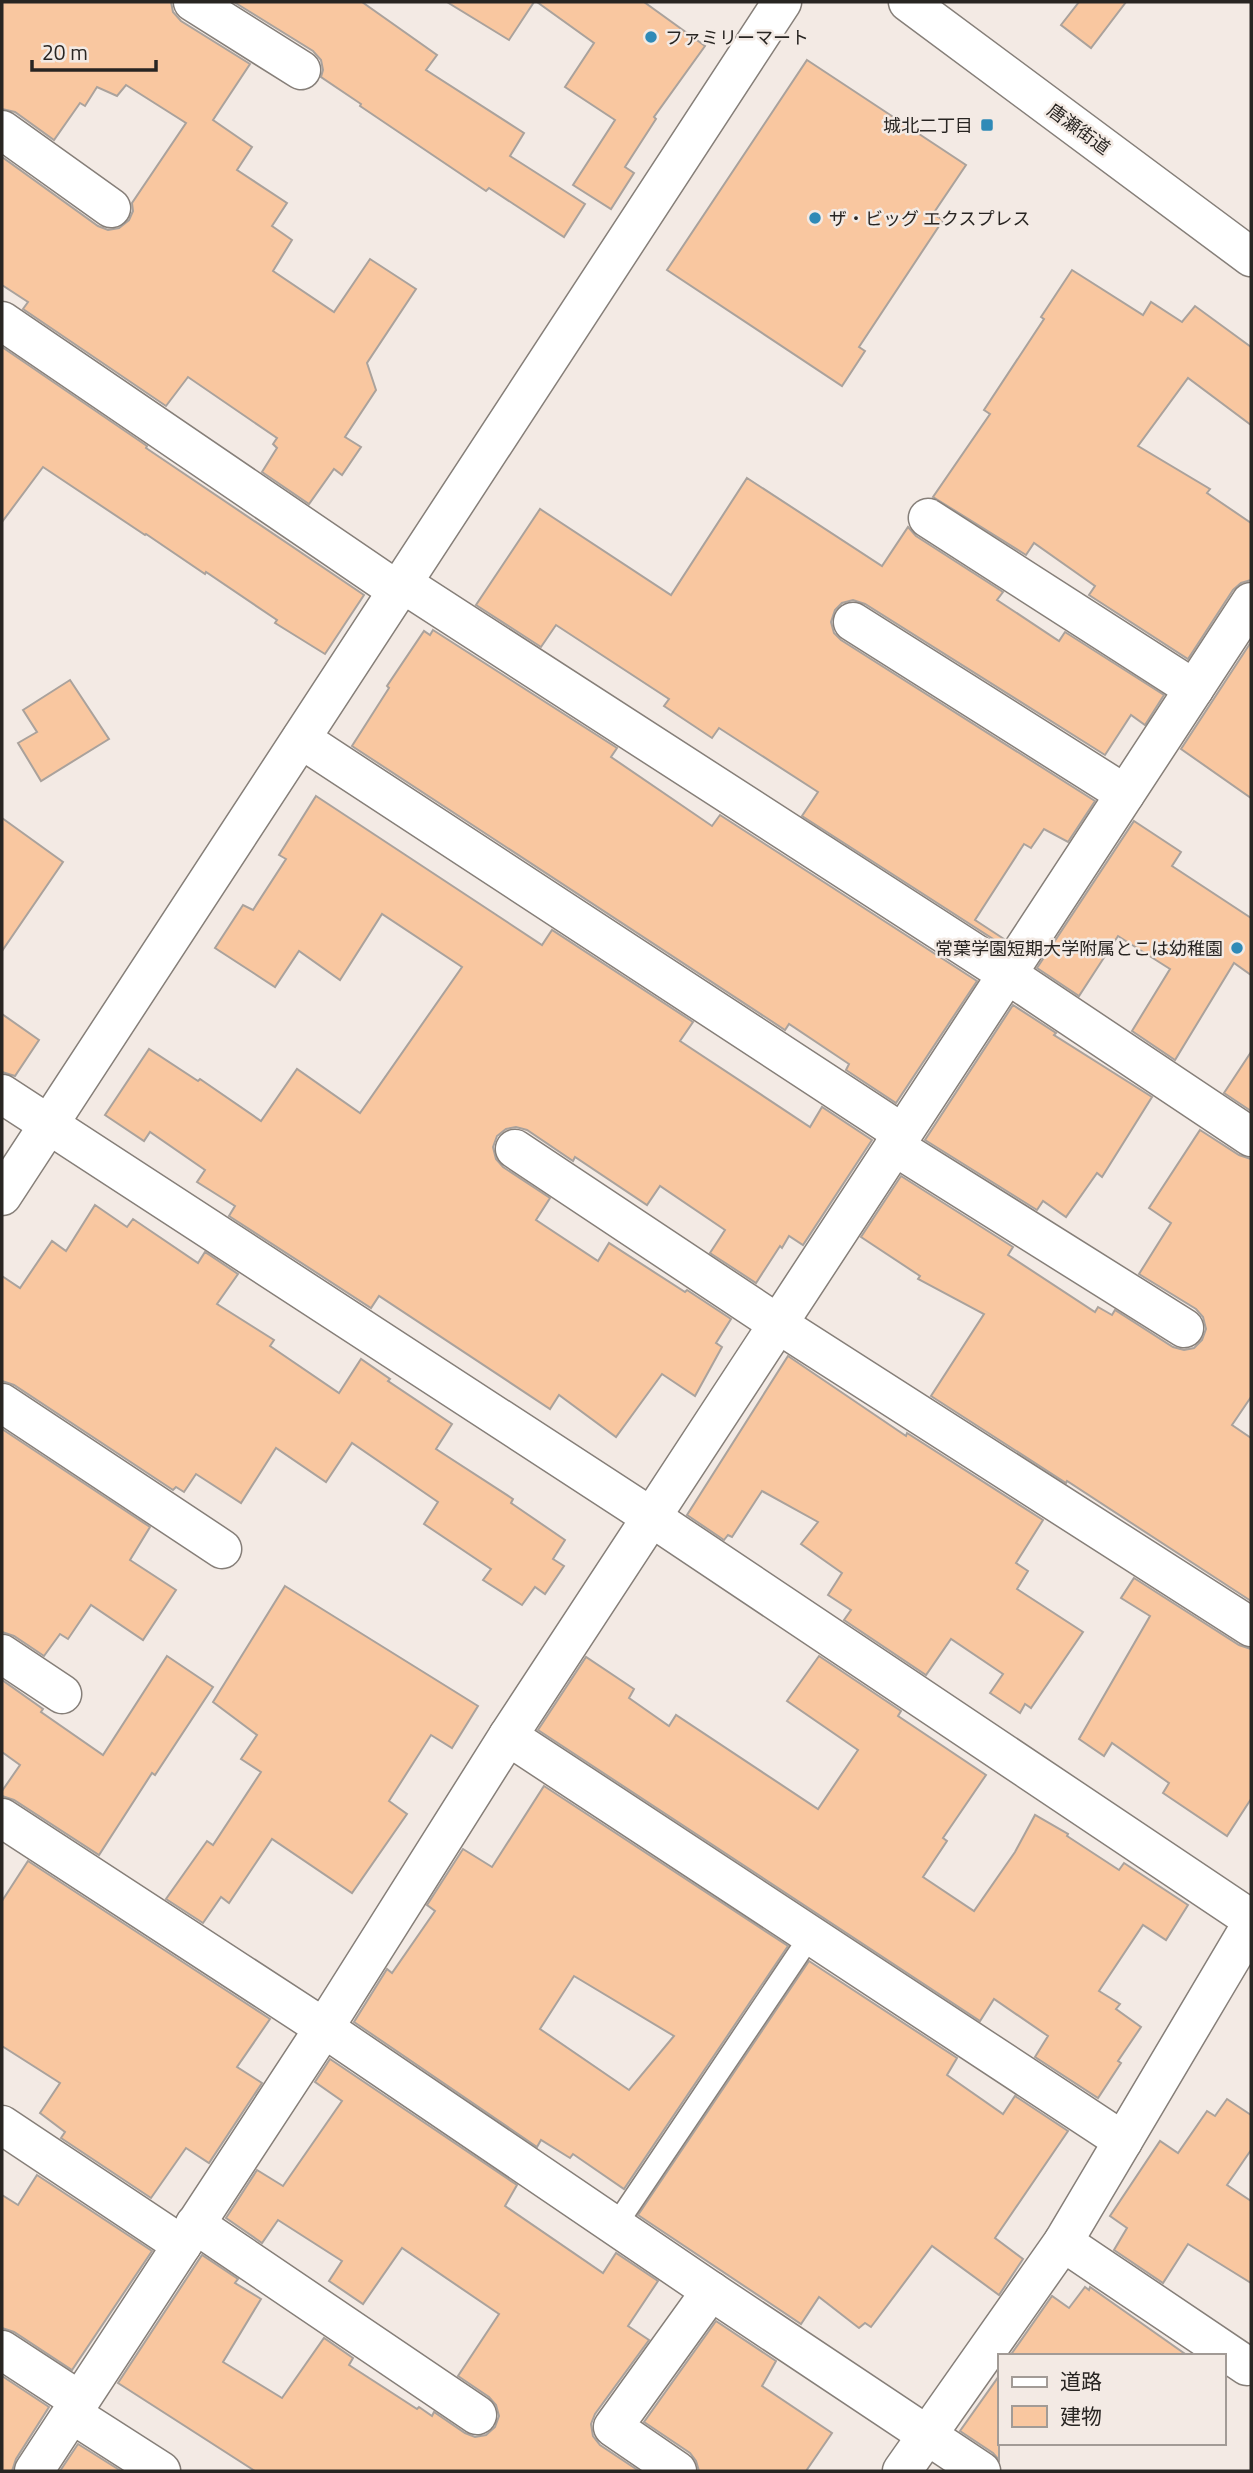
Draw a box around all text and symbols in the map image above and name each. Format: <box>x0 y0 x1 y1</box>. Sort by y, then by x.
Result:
place label: ファミリーマート <box>665 24 809 51</box>
scale bar <box>32 28 156 72</box>
marker: ファミリーマート <box>643 29 659 45</box>
text: 20 m <box>42 36 88 68</box>
street label: 唐瀬街道 <box>1042 97 1116 161</box>
place label: 城北二丁目 <box>883 112 973 139</box>
marker: 城北二丁目 <box>979 117 995 133</box>
place label: ザ・ビッグ エクスプレス <box>829 205 1030 232</box>
marker: ザ・ビッグ エクスプレス <box>807 210 823 226</box>
place label: 常葉学園短期大学附属とこは幼稚園 <box>935 935 1223 962</box>
marker: 常葉学園短期大学附属とこは幼稚園 <box>1229 940 1245 956</box>
legend <box>998 2354 1225 2445</box>
text: 道路 <box>1060 2365 1102 2397</box>
text: 建物 <box>1060 2400 1102 2432</box>

